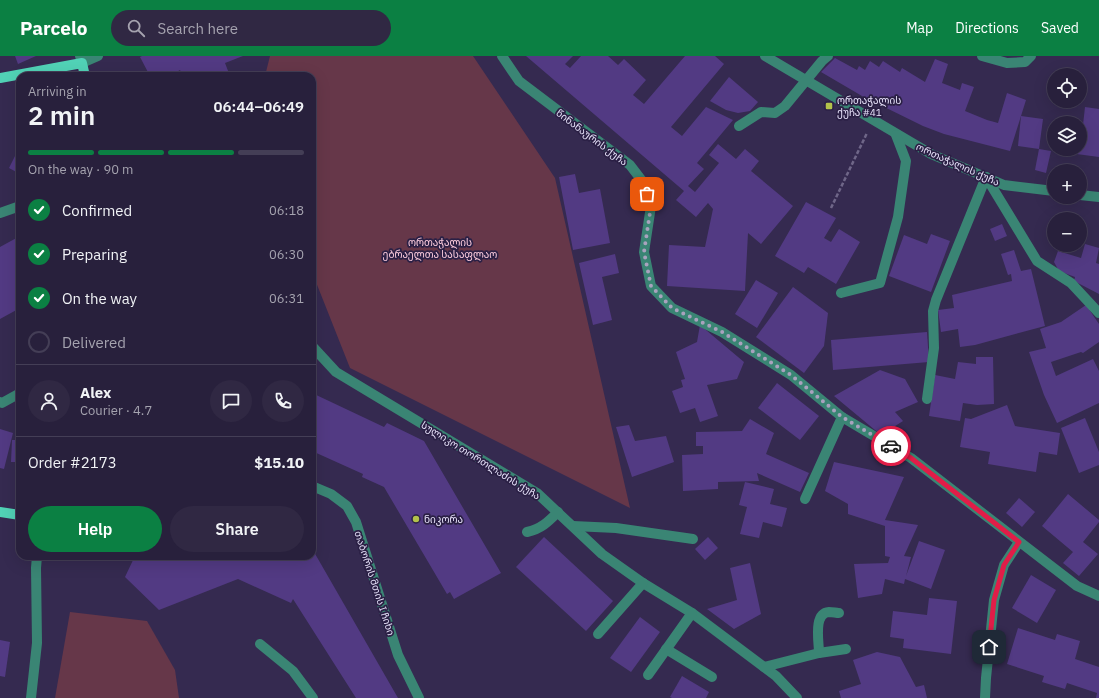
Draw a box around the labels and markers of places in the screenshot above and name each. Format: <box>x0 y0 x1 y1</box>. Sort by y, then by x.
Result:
place label: ორთაჭალის ქუჩა #41 <box>837 94 901 119</box>
marker: ორთაჭალის ქუჩა #41 <box>824 101 834 111</box>
pin <box>630 177 664 211</box>
place label: ნიკორა <box>424 513 463 526</box>
marker: ნიკორა <box>411 514 421 524</box>
pin <box>972 630 1006 664</box>

